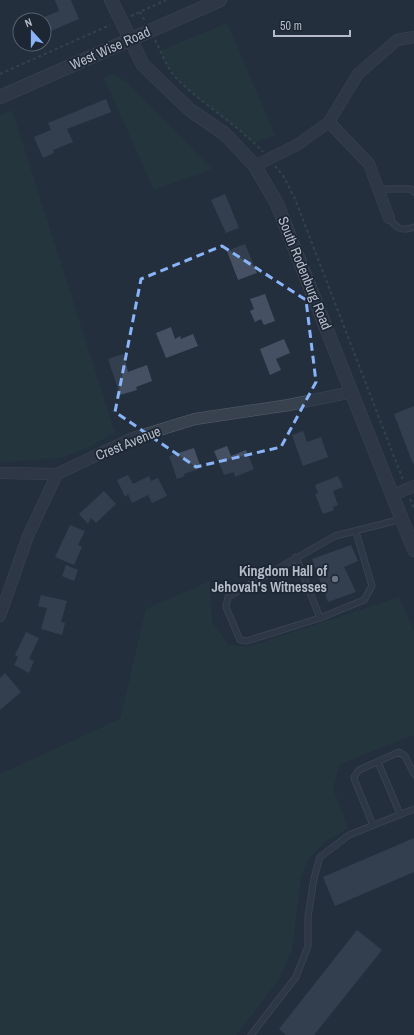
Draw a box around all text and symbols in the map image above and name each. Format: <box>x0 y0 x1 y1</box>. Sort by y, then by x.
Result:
north arrow <box>12 12 52 52</box>
scale bar <box>274 12 350 38</box>
text: N <box>23 15 34 30</box>
text: 50 m <box>280 18 302 34</box>
street label: West Wise Road <box>67 22 153 74</box>
street label: South Rodenburg Road <box>274 214 336 332</box>
street label: Crest Avenue <box>93 422 163 464</box>
place label: Kingdom Hall of Jehovah's Witnesses <box>211 562 327 596</box>
marker: Kingdom Hall of Jehovah's Witnesses <box>330 574 340 584</box>

